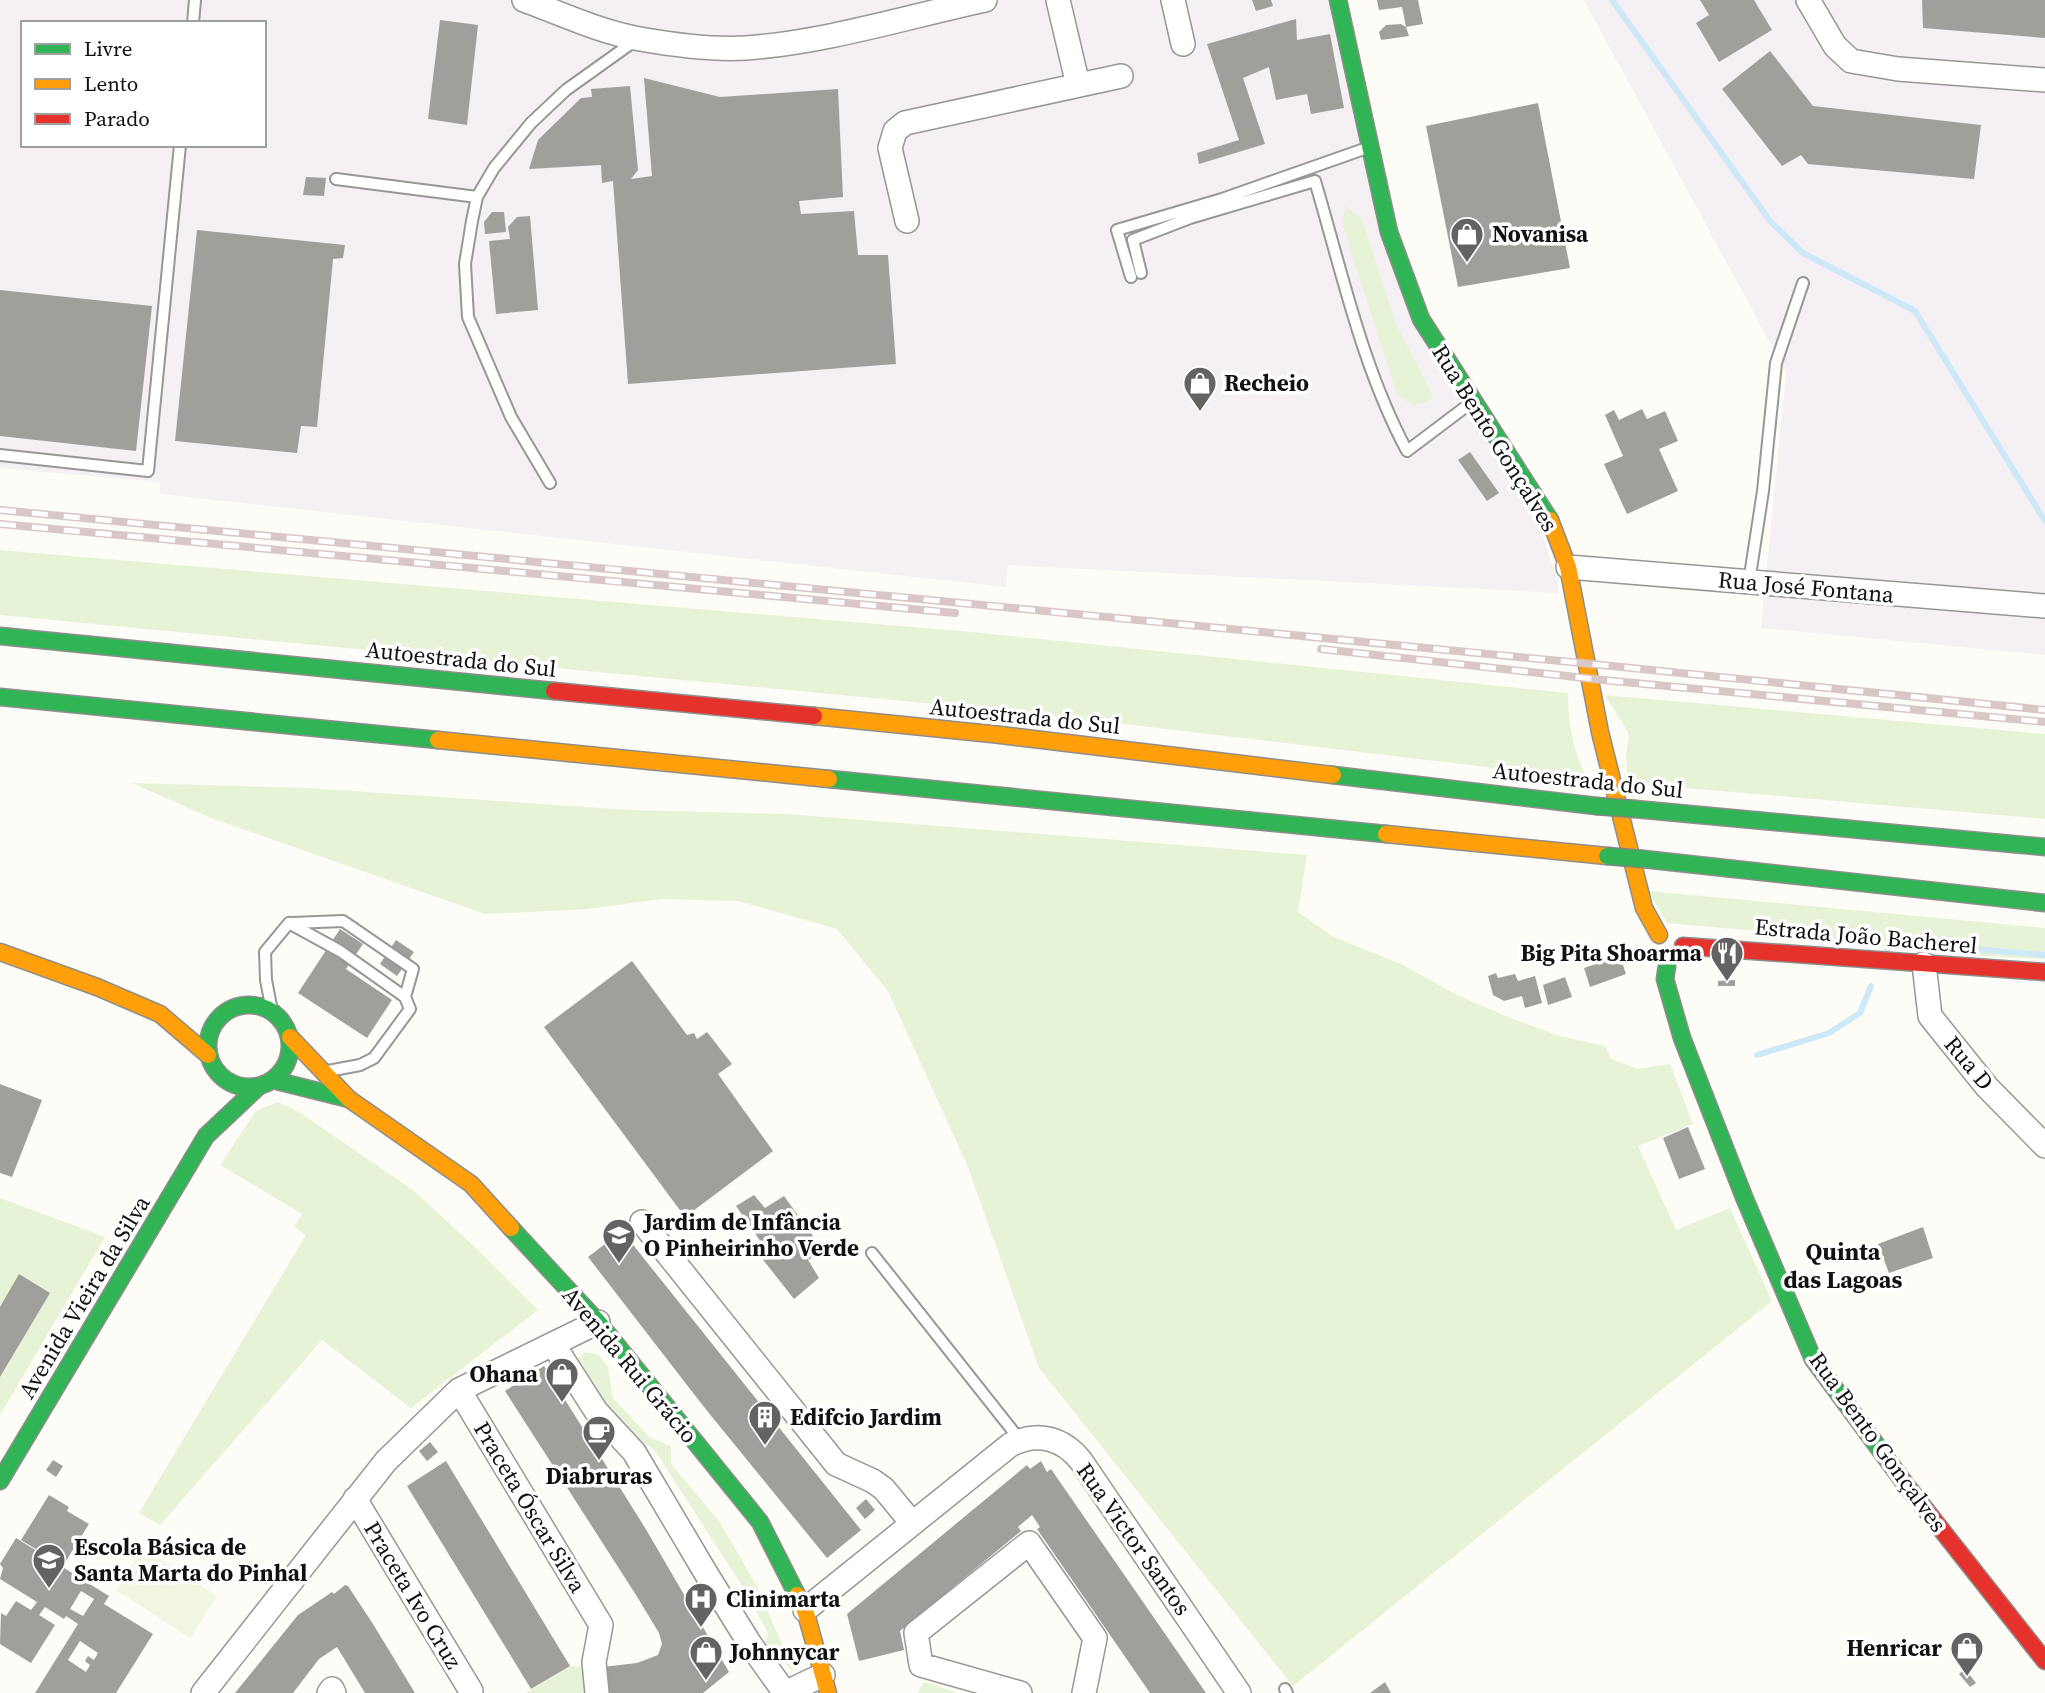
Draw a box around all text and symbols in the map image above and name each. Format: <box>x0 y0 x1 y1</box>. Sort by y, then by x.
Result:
legend <box>21 21 266 147</box>
text: Livre <box>84 34 132 63</box>
text: Lento <box>84 69 138 98</box>
text: Parado <box>84 104 150 133</box>
shop icon: Novanisa <box>1448 215 1486 264</box>
place label: Novanisa <box>1492 218 1589 250</box>
street label: Rua Bento Gonçalves <box>1424 338 1566 538</box>
shop icon: Recheio <box>1181 364 1219 413</box>
place label: Recheio <box>1224 367 1309 399</box>
street label: Rua José Fontana <box>1717 563 1896 611</box>
street label: Autoestrada do Sul <box>364 633 558 685</box>
street label: Autoestrada do Sul <box>928 690 1122 742</box>
street label: Autoestrada do Sul <box>1491 754 1685 806</box>
street label: Estrada João Bacherel <box>1753 910 1979 962</box>
restaurant icon: Big Pita Shoarma <box>1708 934 1746 983</box>
place label: Big Pita Shoarma <box>1520 937 1703 969</box>
street label: Rua D <box>1937 1029 2001 1097</box>
street label: Avenida Vieira da Silva <box>11 1189 158 1405</box>
place label: Jardim de Infância O Pinheirinho Verde <box>642 1206 859 1264</box>
school or university icon: Jardim de Infância O Pinheirinho Verde <box>600 1216 638 1265</box>
district label: Quinta das Lagoas <box>1783 1235 1903 1296</box>
street label: Avenida Rui Grácio <box>555 1280 705 1450</box>
street label: Rua Bento Gonçalves <box>1802 1345 1954 1539</box>
shop icon: Ohana <box>543 1355 581 1404</box>
place label: Ohana <box>470 1358 539 1390</box>
building icon: Edifcio Jardim <box>746 1398 784 1447</box>
place label: Edifcio Jardim <box>790 1401 942 1433</box>
cafe icon: Diabruras <box>580 1413 618 1462</box>
street label: Praceta Óscar Silva <box>466 1415 594 1599</box>
street label: Rua Victor Santos <box>1069 1456 1199 1622</box>
place label: Diabruras <box>545 1460 653 1492</box>
street label: Praceta Ivo Cruz <box>356 1515 470 1675</box>
place label: Escola Básica de Santa Marta do Pinhal <box>74 1531 307 1589</box>
school or university icon: Escola Básica de Santa Marta do Pinhal <box>30 1541 68 1590</box>
hospital icon: Clinimarta <box>682 1580 720 1629</box>
place label: Clinimarta <box>726 1583 841 1615</box>
shop icon: Henricar <box>1948 1629 1986 1678</box>
place label: Henricar <box>1846 1632 1942 1664</box>
shop icon: Johnnycar <box>687 1633 725 1682</box>
place label: Johnnycar <box>728 1636 840 1668</box>

